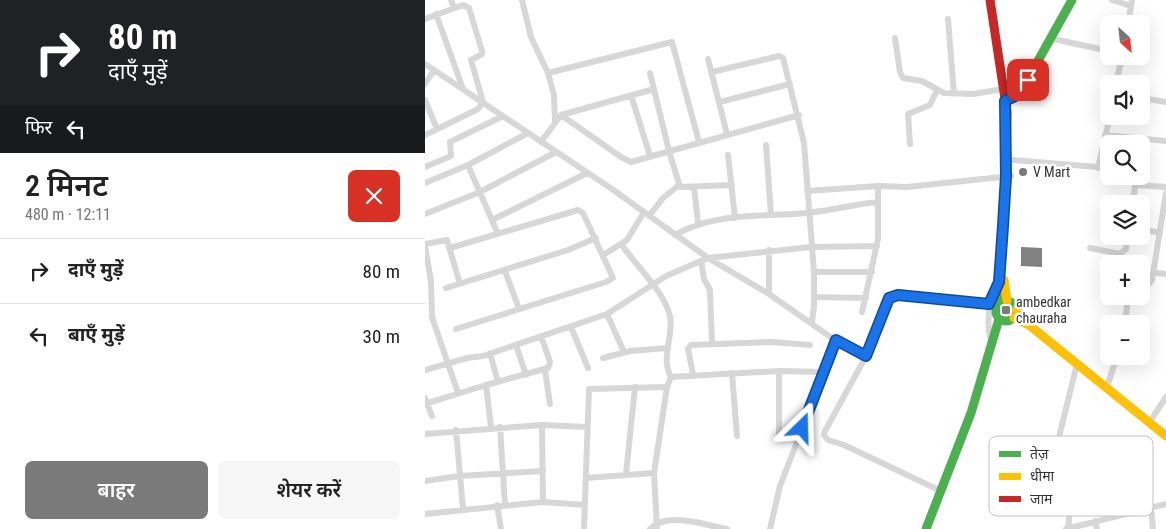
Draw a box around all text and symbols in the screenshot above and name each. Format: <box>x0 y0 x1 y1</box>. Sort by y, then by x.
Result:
north arrow <box>1100 15 1150 65</box>
map controls <box>1100 15 1150 365</box>
text: 80 m <box>108 17 177 58</box>
icon: right <box>25 20 90 85</box>
text: दाएँ मुड़ें <box>108 59 168 84</box>
pin <box>1007 59 1049 101</box>
icon: arrive <box>1014 66 1042 94</box>
button: sound <box>1100 75 1150 125</box>
icon: left <box>62 115 90 143</box>
text: फिर <box>25 116 52 139</box>
button: search <box>1100 135 1150 185</box>
place label: V Mart <box>1033 164 1070 180</box>
marker: V Mart <box>1017 166 1029 178</box>
text: 2 मिनट <box>25 168 108 203</box>
button: close <box>348 170 400 222</box>
button: layers <box>1100 195 1150 245</box>
text: 480 m · 12:11 <box>25 205 111 224</box>
button: + <box>1100 255 1150 305</box>
icon: right <box>25 257 53 285</box>
text: दाएँ मुड़ें <box>68 258 123 281</box>
text: 80 m <box>363 260 400 283</box>
place label: ambedkar chauraha <box>1016 294 1071 326</box>
marker: ambedkar chauraha <box>1000 304 1012 316</box>
button: − <box>1100 315 1150 365</box>
icon: left <box>25 322 53 350</box>
text: बाएँ मुड़ें <box>68 323 124 346</box>
text: 30 m <box>363 325 400 348</box>
position arrow <box>775 401 827 453</box>
legend <box>989 436 1153 516</box>
text: तेज़ <box>1030 445 1049 462</box>
button: बाहर <box>25 461 208 519</box>
button: शेयर करें <box>218 461 400 519</box>
text: धीमा <box>1030 468 1055 484</box>
text: जाम <box>1030 491 1053 507</box>

